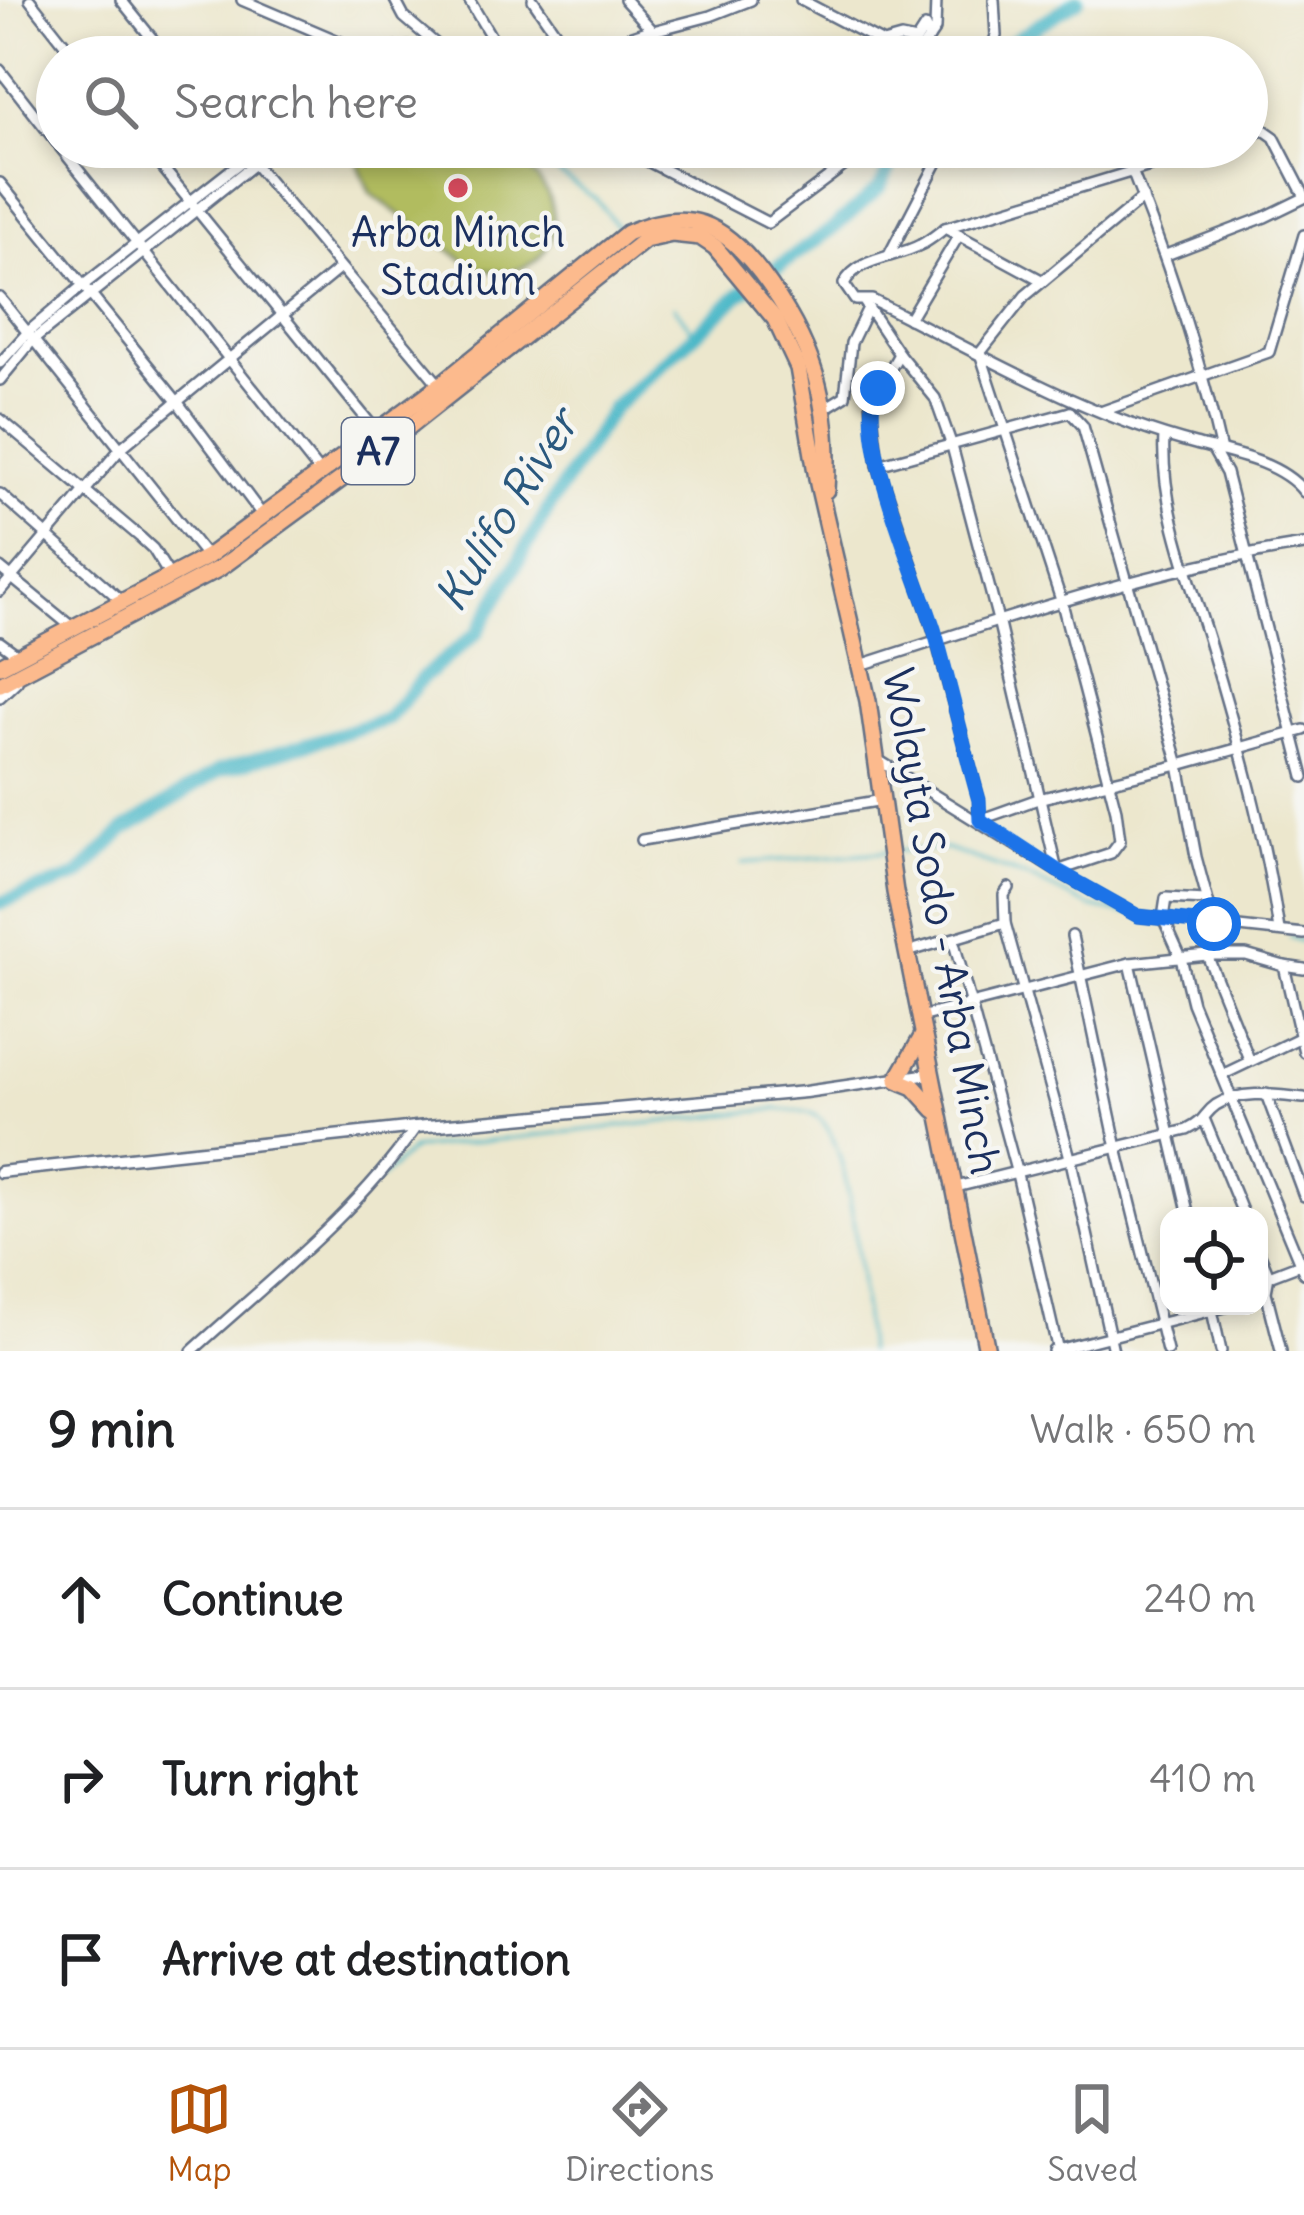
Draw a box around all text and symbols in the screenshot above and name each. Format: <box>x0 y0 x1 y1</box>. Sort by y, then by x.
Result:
search box <box>36 36 1268 168</box>
icon: search <box>78 69 144 135</box>
text: Search here <box>174 74 418 130</box>
marker: Arba Minch Stadium <box>445 175 471 201</box>
place label: Arba Minch Stadium <box>351 206 565 306</box>
route end <box>851 361 905 415</box>
water label: Kulifo River <box>422 395 592 621</box>
road number: A7 <box>342 418 414 484</box>
street label: Wolayta Sodo - Arba Minch <box>872 664 1012 1178</box>
route start <box>1187 897 1241 951</box>
map controls <box>1160 1207 1268 1315</box>
button: locate <box>1160 1207 1268 1315</box>
text: 9 min <box>48 1397 175 1461</box>
text: Walk · 650 m <box>1030 1405 1256 1454</box>
icon: ahead <box>48 1566 114 1632</box>
text: Continue <box>162 1571 344 1627</box>
text: 240 m <box>1144 1574 1256 1623</box>
icon: right <box>48 1746 114 1812</box>
text: Turn right <box>162 1751 358 1807</box>
text: 410 m <box>1149 1754 1256 1803</box>
icon: arrive <box>48 1926 114 1992</box>
text: Arrive at destination <box>162 1931 571 1987</box>
tab: Map <box>166 2076 232 2190</box>
tab: Directions <box>565 2076 714 2190</box>
tab: Saved <box>1047 2076 1138 2190</box>

